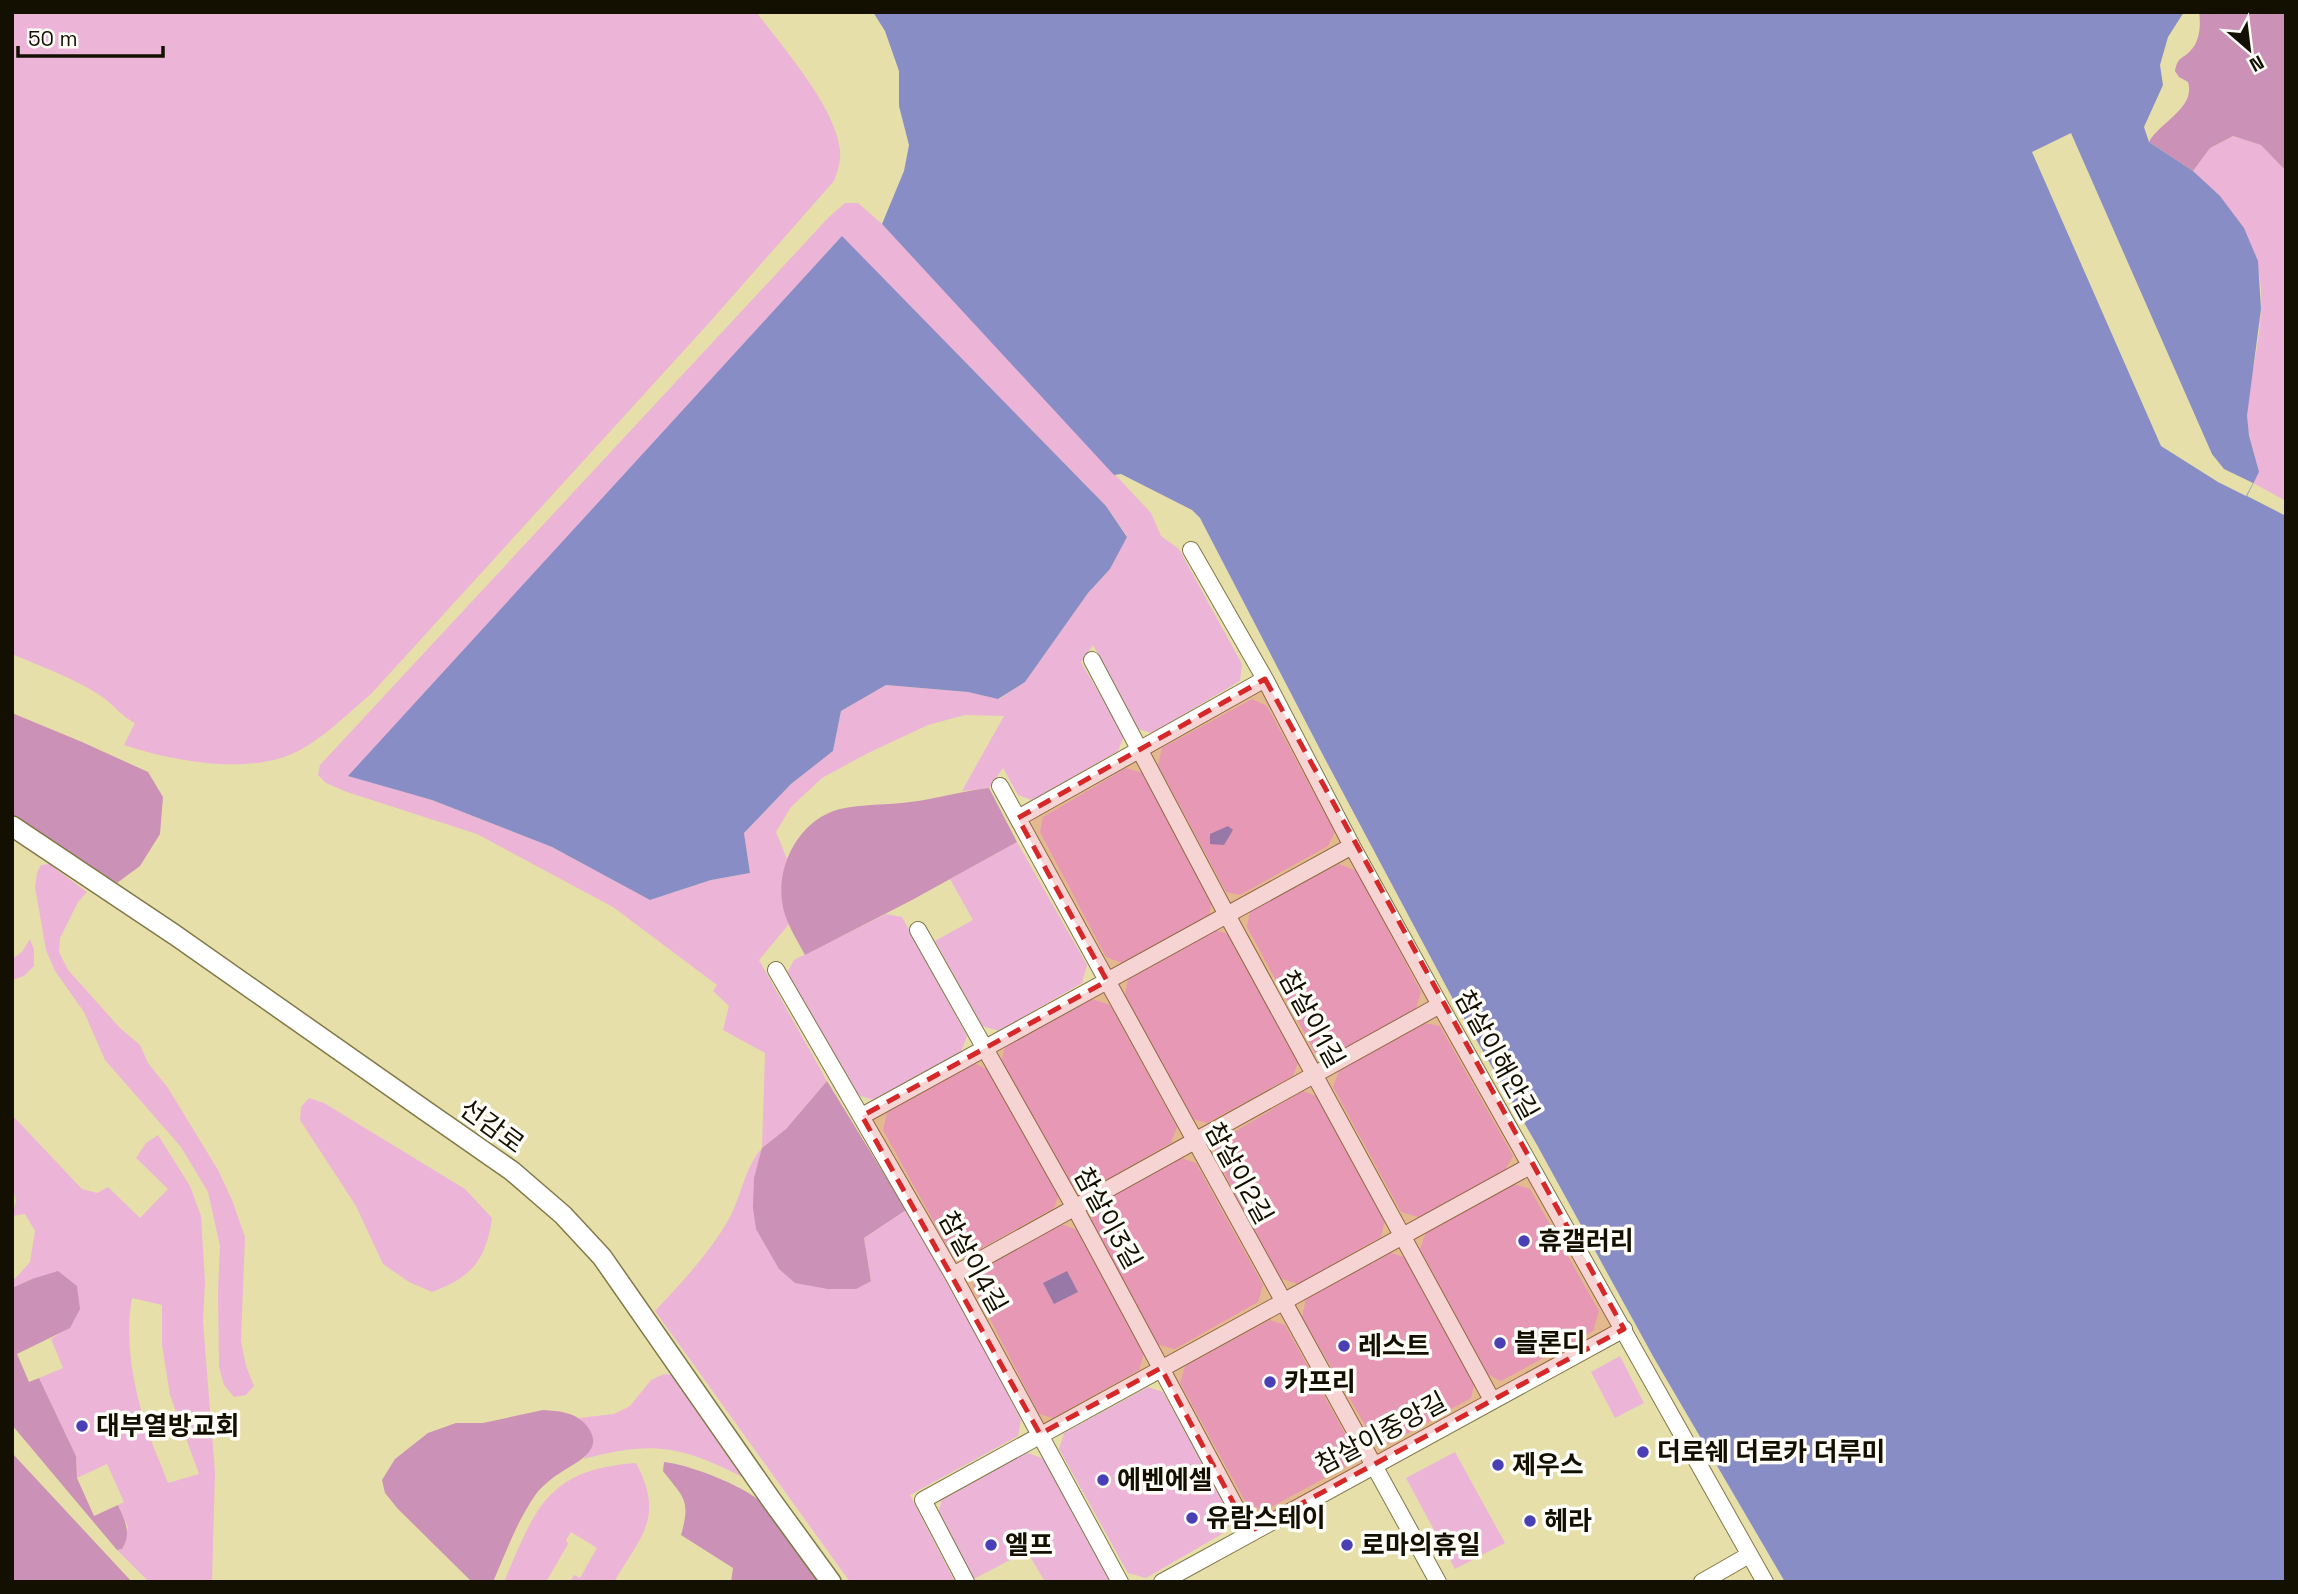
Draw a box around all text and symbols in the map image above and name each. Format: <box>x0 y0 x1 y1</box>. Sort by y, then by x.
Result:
scale bar <box>18 14 163 58</box>
north arrow <box>2214 14 2284 84</box>
text: 50 m <box>28 25 78 52</box>
text: N <box>2245 50 2268 78</box>
street label: 참살이1길 <box>1271 964 1353 1074</box>
street label: 참살이해안길 <box>1447 984 1547 1126</box>
street label: 선감로 <box>453 1091 531 1161</box>
street label: 참살이2길 <box>1197 1116 1281 1230</box>
street label: 참살이3길 <box>1066 1161 1150 1275</box>
street label: 참살이4길 <box>931 1205 1015 1319</box>
place label: 휴갤러리 <box>1538 1224 1634 1258</box>
marker: 휴갤러리 <box>1516 1233 1532 1249</box>
place label: 블론디 <box>1514 1326 1586 1360</box>
place label: 레스트 <box>1358 1329 1430 1363</box>
marker: 블론디 <box>1492 1335 1508 1351</box>
marker: 레스트 <box>1336 1338 1352 1354</box>
place label: 카프리 <box>1284 1365 1356 1399</box>
marker: 카프리 <box>1262 1374 1278 1390</box>
street label: 참살이중앙길 <box>1310 1384 1452 1482</box>
place label: 대부열방교회 <box>96 1409 240 1443</box>
marker: 대부열방교회 <box>74 1418 90 1434</box>
place label: 더로쉐 더로카 더루미 <box>1657 1435 1886 1469</box>
marker: 더로쉐 더로카 더루미 <box>1635 1444 1651 1460</box>
place label: 제우스 <box>1512 1448 1584 1482</box>
marker: 제우스 <box>1490 1457 1506 1473</box>
place label: 에벤에셀 <box>1117 1463 1213 1497</box>
marker: 에벤에셀 <box>1095 1472 1111 1488</box>
place label: 유람스테이 <box>1206 1501 1326 1535</box>
place label: 헤라 <box>1544 1504 1592 1538</box>
marker: 유람스테이 <box>1184 1510 1200 1526</box>
marker: 헤라 <box>1522 1513 1538 1529</box>
place label: 엘프 <box>1005 1528 1053 1562</box>
place label: 로마의휴일 <box>1361 1528 1481 1562</box>
marker: 엘프 <box>983 1537 999 1553</box>
marker: 로마의휴일 <box>1339 1537 1355 1553</box>

